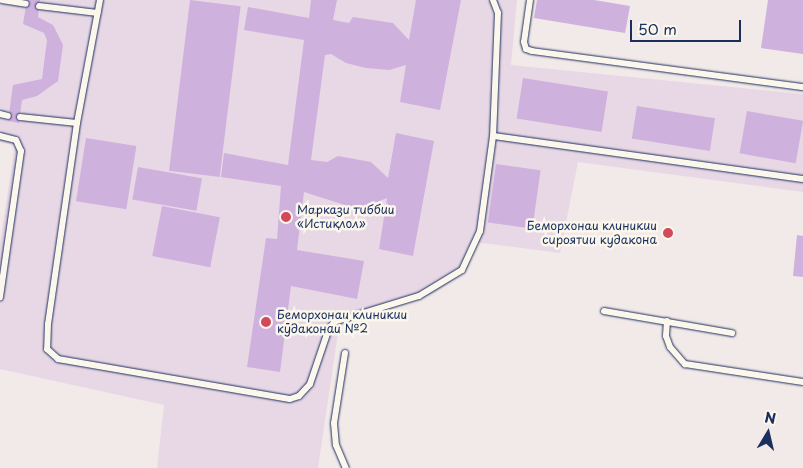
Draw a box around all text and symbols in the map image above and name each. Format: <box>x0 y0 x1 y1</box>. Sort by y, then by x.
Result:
scale bar <box>633 10 744 42</box>
text: 50 m <box>638 17 677 40</box>
place label: Маркази тиббии «Истиқлол» <box>297 203 395 231</box>
marker: Маркази тиббии «Истиқлол» <box>279 210 293 224</box>
place label: Беморхонаи клиникии сироятии кудакона <box>526 219 657 247</box>
marker: Беморхонаи клиникии сироятии кудакона <box>661 226 675 240</box>
place label: Беморхонаи клиникии кӯдаконаи №2 <box>277 308 408 336</box>
marker: Беморхонаи клиникии кӯдаконаи №2 <box>259 315 273 329</box>
text: N <box>763 406 778 429</box>
north arrow <box>743 408 793 458</box>

